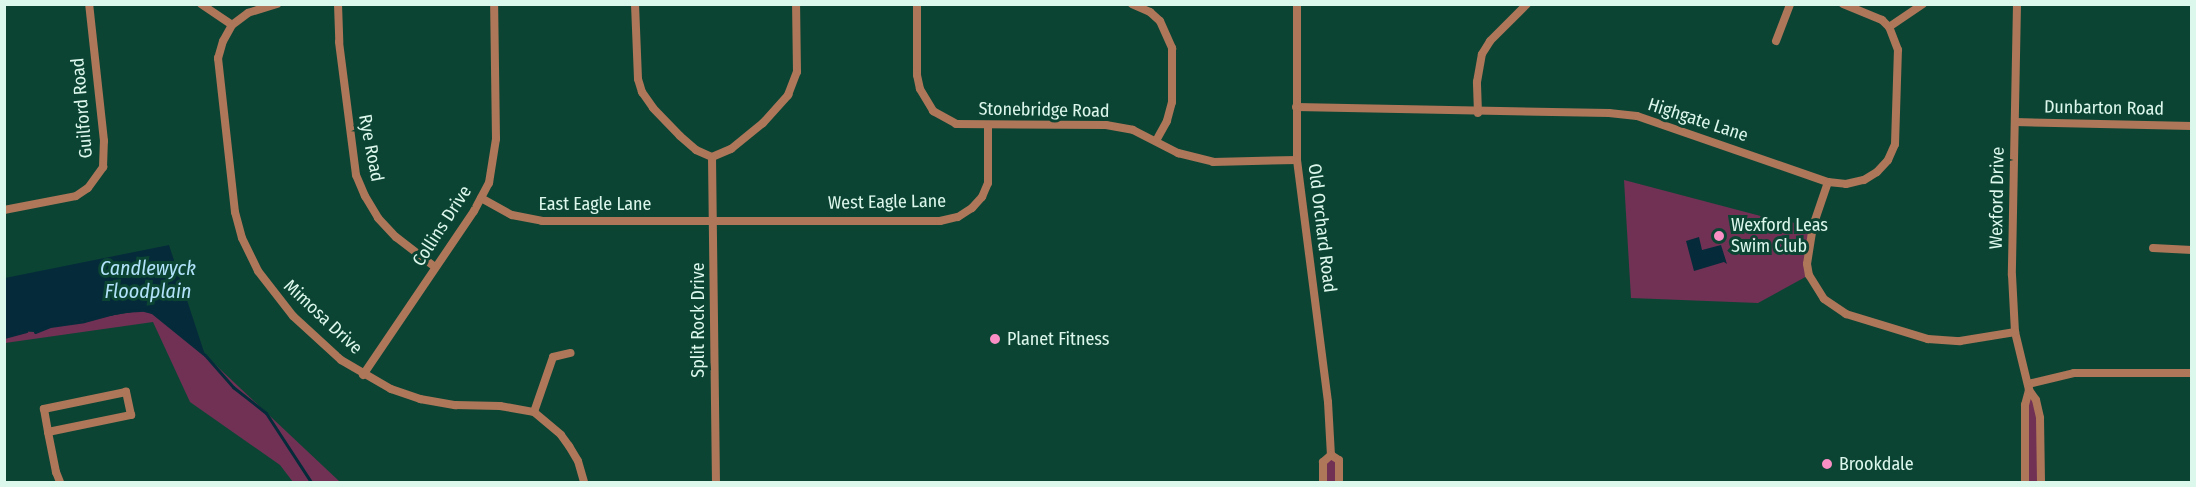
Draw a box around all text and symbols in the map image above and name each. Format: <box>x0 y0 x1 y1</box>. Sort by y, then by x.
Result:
street label: Guilford Road <box>67 57 97 159</box>
street label: Highgate Lane <box>1645 94 1751 146</box>
street label: Dunbarton Road <box>2044 96 2164 120</box>
street label: Stonebridge Road <box>978 98 1110 122</box>
street label: Rye Road <box>354 112 388 184</box>
street label: Wexford Drive <box>1985 147 2009 249</box>
street label: Old Orchard Road <box>1303 162 1341 294</box>
street label: Collins Drive <box>408 182 476 270</box>
street label: West Eagle Lane <box>828 190 946 214</box>
street label: East Eagle Lane <box>539 193 651 215</box>
place label: Wexford Leas Swim Club <box>1731 215 1828 258</box>
marker: Wexford Leas Swim Club <box>1712 229 1726 243</box>
water label: Candlewyck Floodplain <box>100 257 196 304</box>
street label: Split Rock Drive <box>687 262 709 378</box>
street label: Mimosa Drive <box>279 275 367 359</box>
place label: Planet Fitness <box>1007 328 1110 350</box>
marker: Planet Fitness <box>988 332 1002 346</box>
place label: Brookdale <box>1839 453 1914 475</box>
marker: Brookdale <box>1820 457 1834 471</box>

